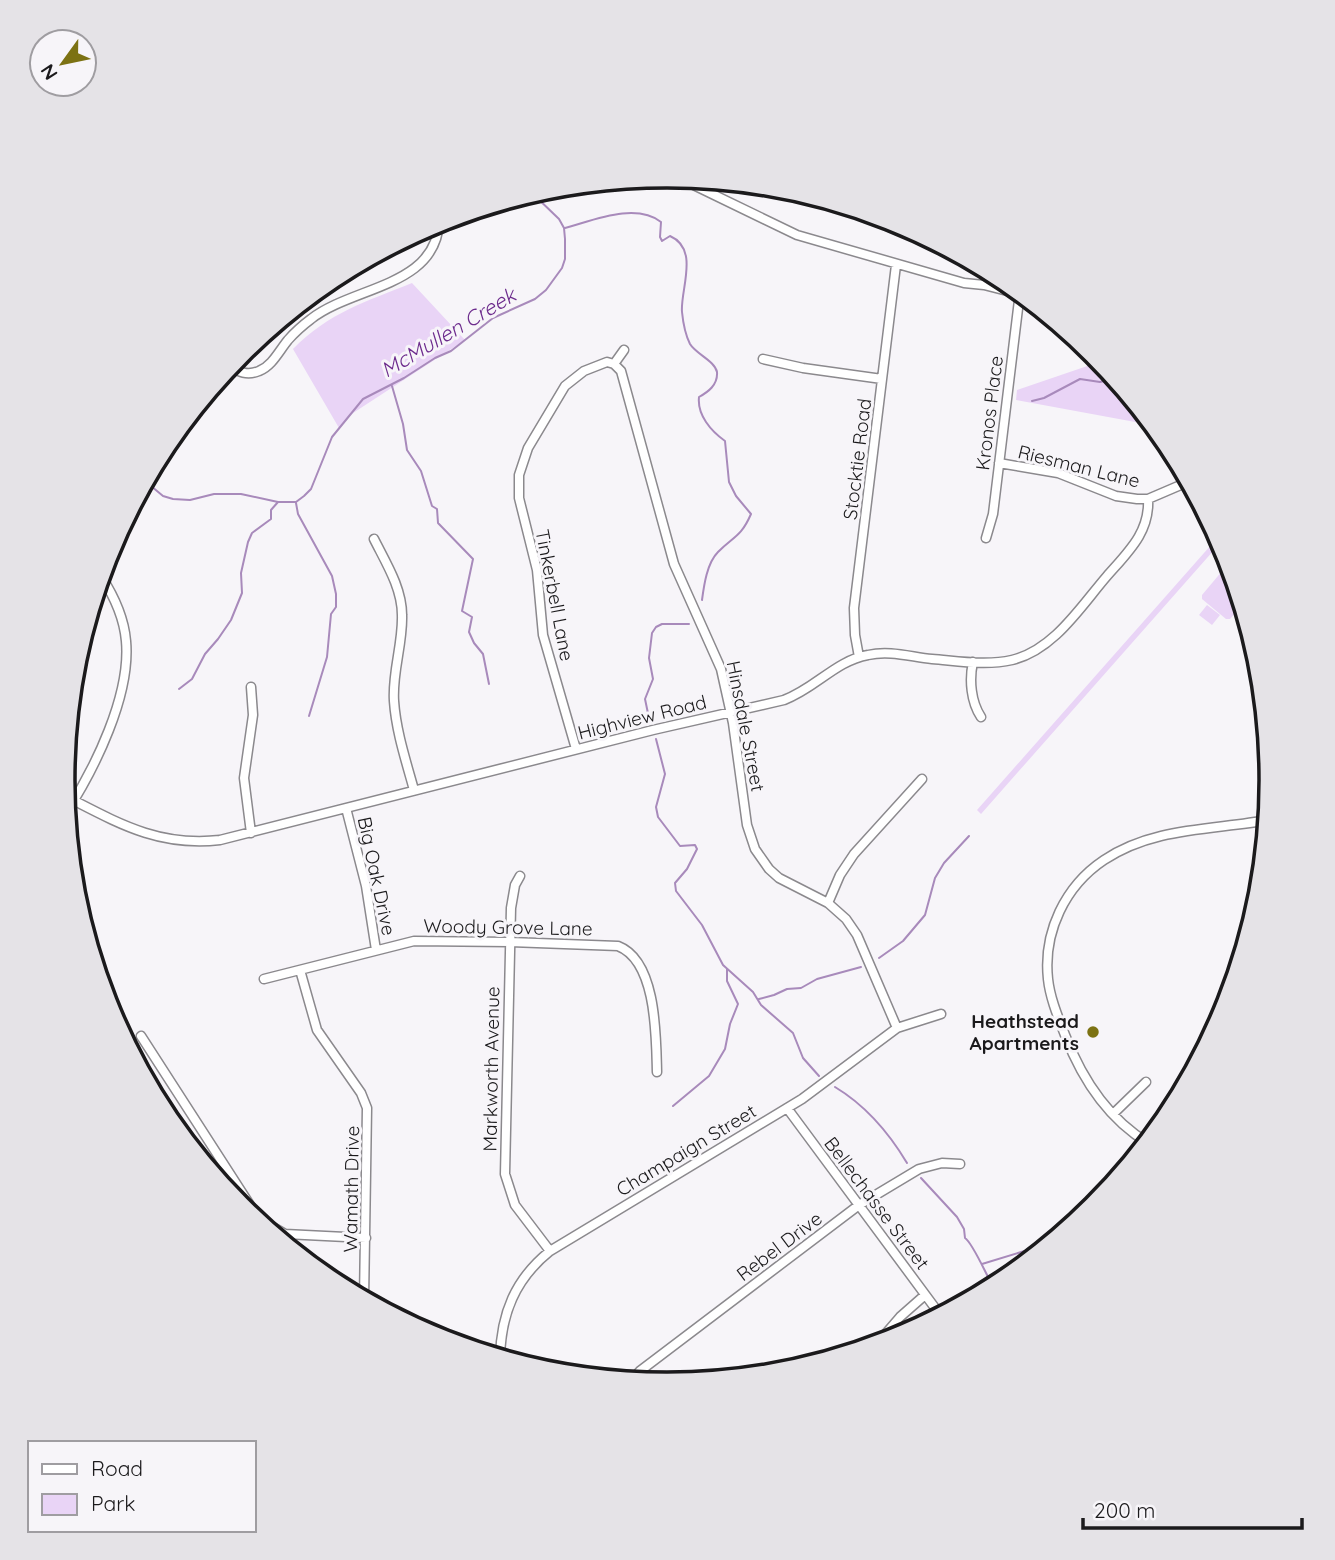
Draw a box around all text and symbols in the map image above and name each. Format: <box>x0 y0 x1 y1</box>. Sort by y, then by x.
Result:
north arrow <box>28 28 98 98</box>
text: N <box>35 60 63 85</box>
water label: McMullen Creek <box>376 281 522 383</box>
street label: Kronos Place <box>970 354 1008 472</box>
street label: Stocktie Road <box>838 397 876 521</box>
street label: Riesman Lane <box>1016 439 1142 493</box>
street label: Tinkerbell Lane <box>530 527 580 663</box>
street label: Hinsdale Street <box>722 659 770 793</box>
street label: Highview Road <box>575 689 709 745</box>
street label: Big Oak Drive <box>353 815 401 937</box>
street label: Woody Grove Lane <box>423 914 593 940</box>
street label: Markworth Avenue <box>478 986 504 1152</box>
place label: Heathstead Apartments <box>970 1009 1079 1055</box>
marker: Heathstead Apartments <box>1085 1024 1101 1040</box>
street label: Champaign Street <box>612 1099 760 1201</box>
street label: Wamath Drive <box>338 1125 364 1253</box>
street label: Bellechasse Street <box>819 1132 935 1274</box>
street label: Rebel Drive <box>731 1206 827 1286</box>
legend <box>28 1441 256 1532</box>
text: Road <box>91 1455 143 1481</box>
scale bar <box>1083 1486 1302 1530</box>
text: Park <box>91 1490 135 1516</box>
text: 200 m <box>1094 1497 1156 1523</box>

